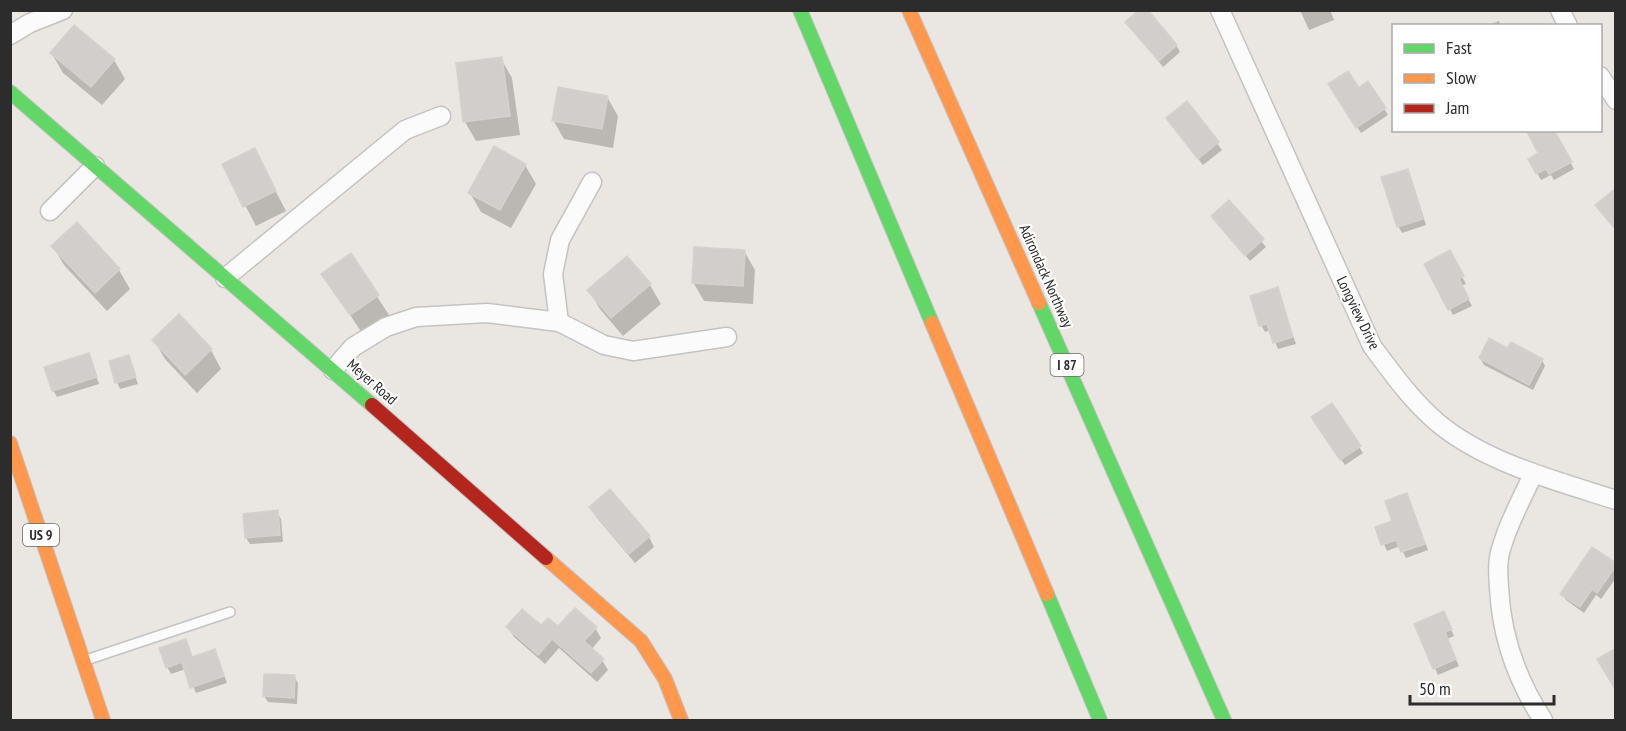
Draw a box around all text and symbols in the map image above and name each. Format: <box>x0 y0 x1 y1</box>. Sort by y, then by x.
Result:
legend <box>1392 24 1602 132</box>
text: Fast <box>1446 36 1472 59</box>
text: Slow <box>1446 66 1477 89</box>
text: Jam <box>1445 96 1469 119</box>
street label: Adirondack Northway <box>1015 221 1078 331</box>
street label: Longview Drive <box>1333 273 1384 353</box>
road number: I 87 <box>1050 354 1084 376</box>
street label: Meyer Road <box>343 355 401 409</box>
road number: US 9 <box>23 524 59 546</box>
scale bar <box>1410 668 1554 706</box>
text: 50 m <box>1419 677 1451 700</box>

